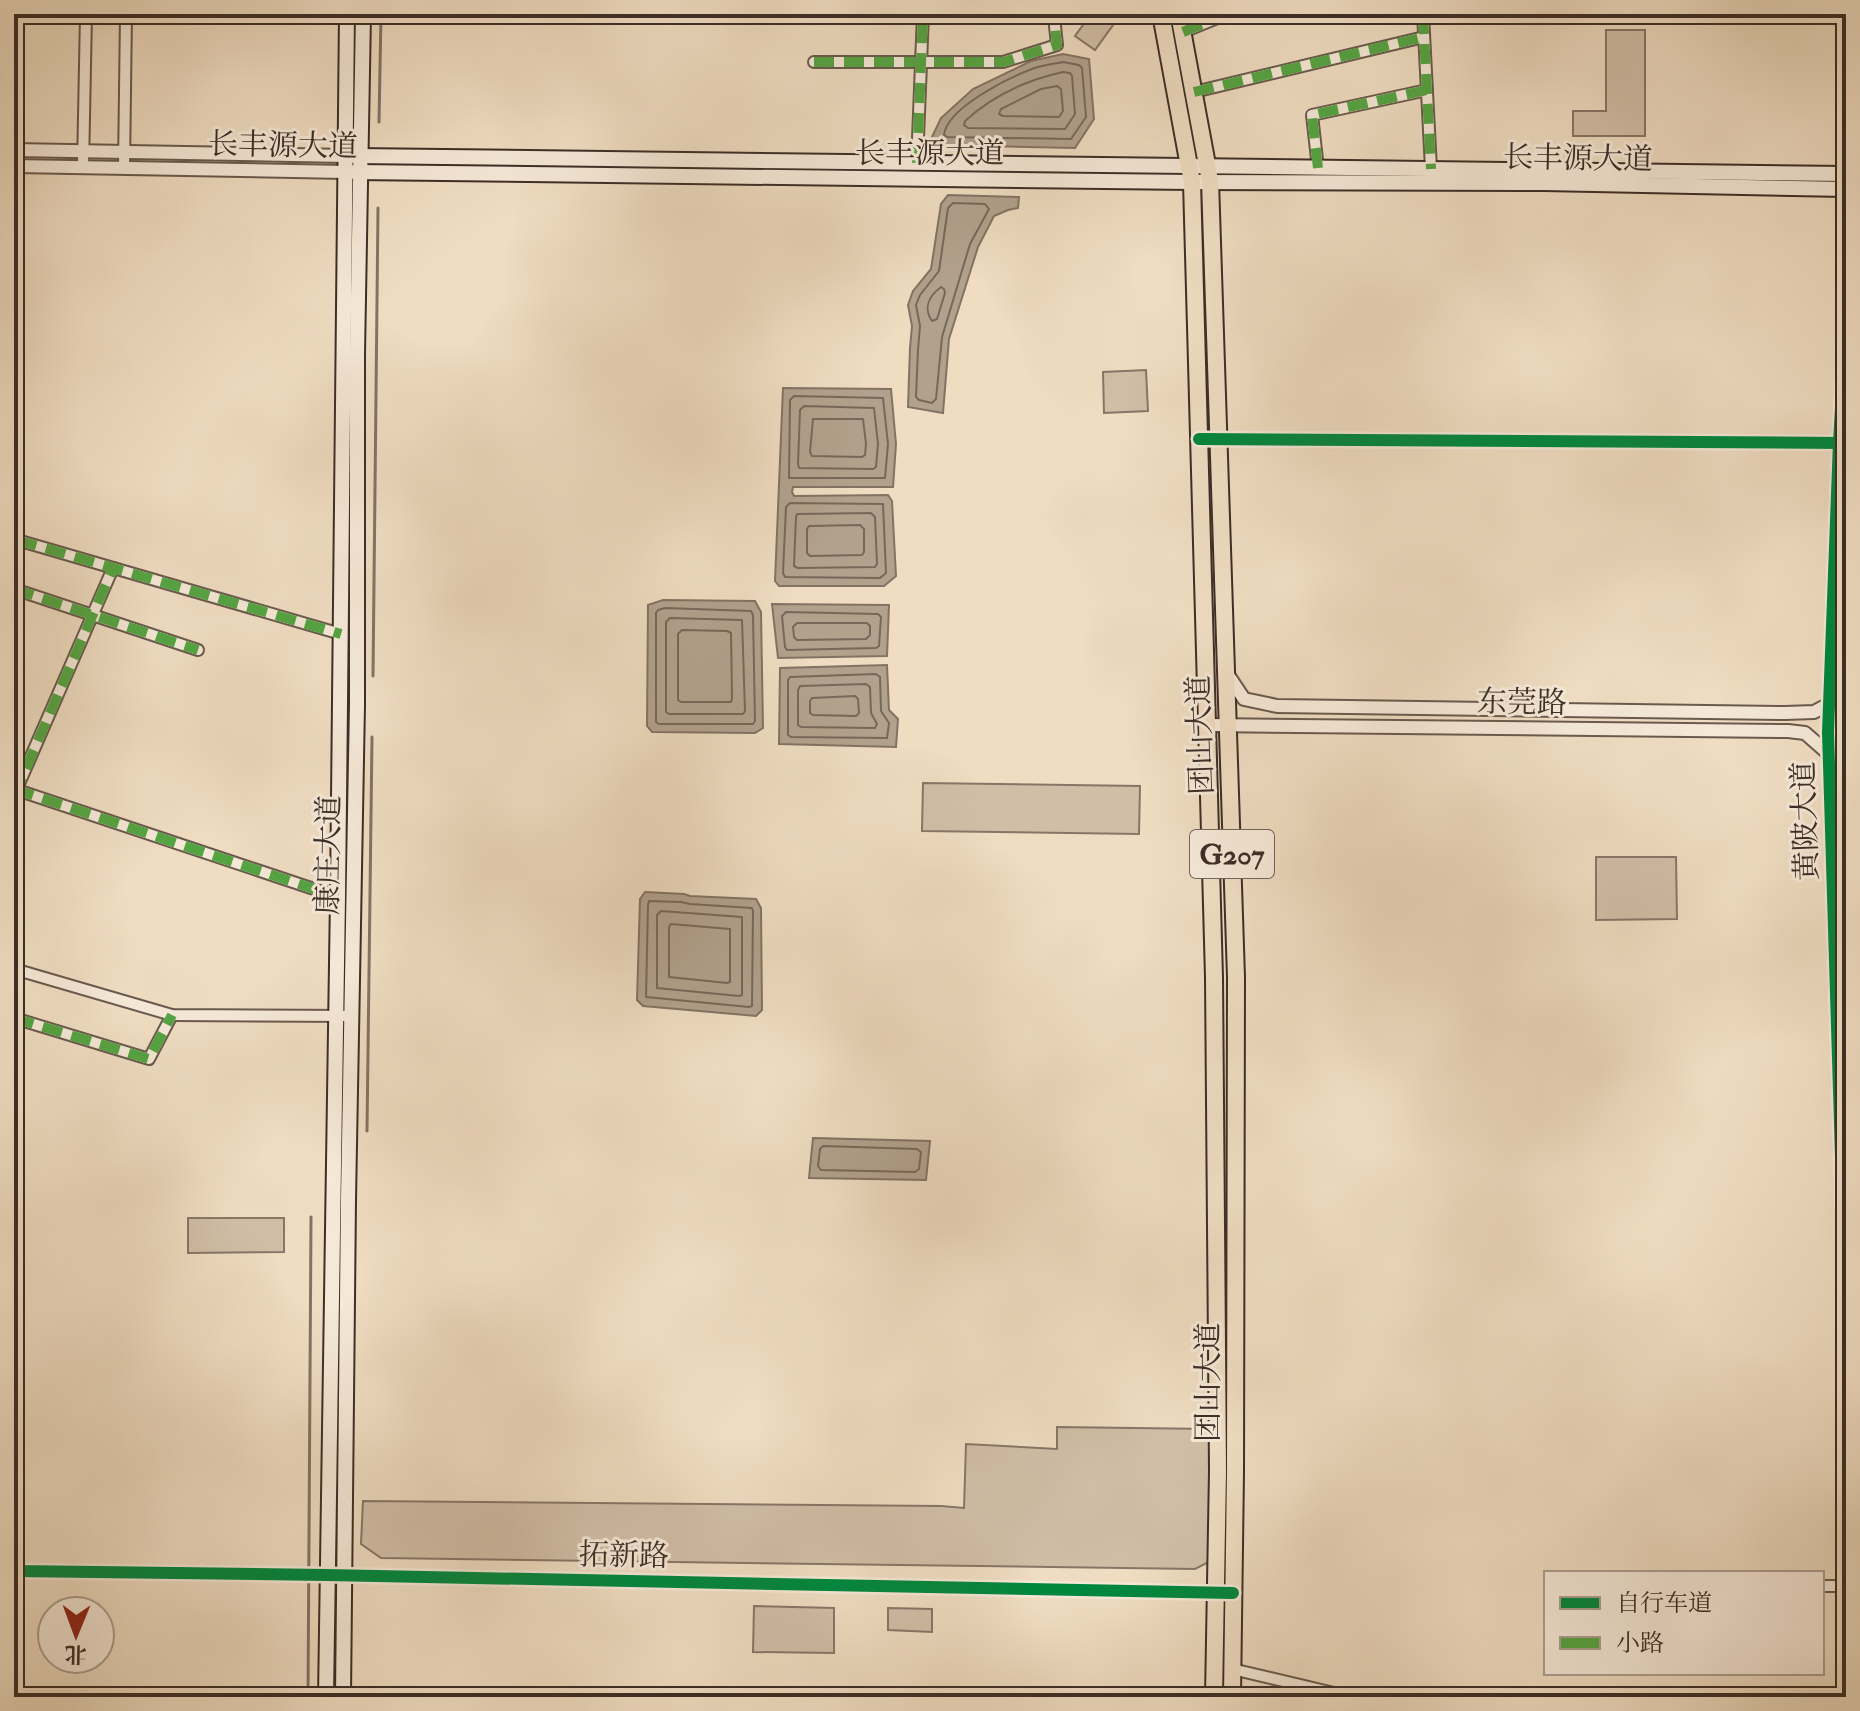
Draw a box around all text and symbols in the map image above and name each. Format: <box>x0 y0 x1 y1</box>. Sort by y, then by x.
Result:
street label: 长丰源大道 <box>208 126 358 165</box>
street label: 长丰源大道 <box>855 135 1005 172</box>
street label: 长丰源大道 <box>1503 139 1653 178</box>
street label: 团山大道 <box>1180 674 1221 796</box>
street label: 东莞路 <box>1477 683 1567 722</box>
street label: 黄陂大道 <box>1785 760 1826 882</box>
street label: 康庄大道 <box>309 795 348 915</box>
road number: G207 <box>1190 830 1274 878</box>
street label: 团山大道 <box>1190 1322 1227 1442</box>
street label: 拓新路 <box>579 1536 669 1575</box>
legend <box>1544 1571 1824 1675</box>
text: 自行车道 <box>1616 1588 1712 1619</box>
north arrow <box>36 1595 116 1675</box>
text: 小路 <box>1616 1628 1664 1659</box>
text: 北 <box>64 1640 87 1668</box>

